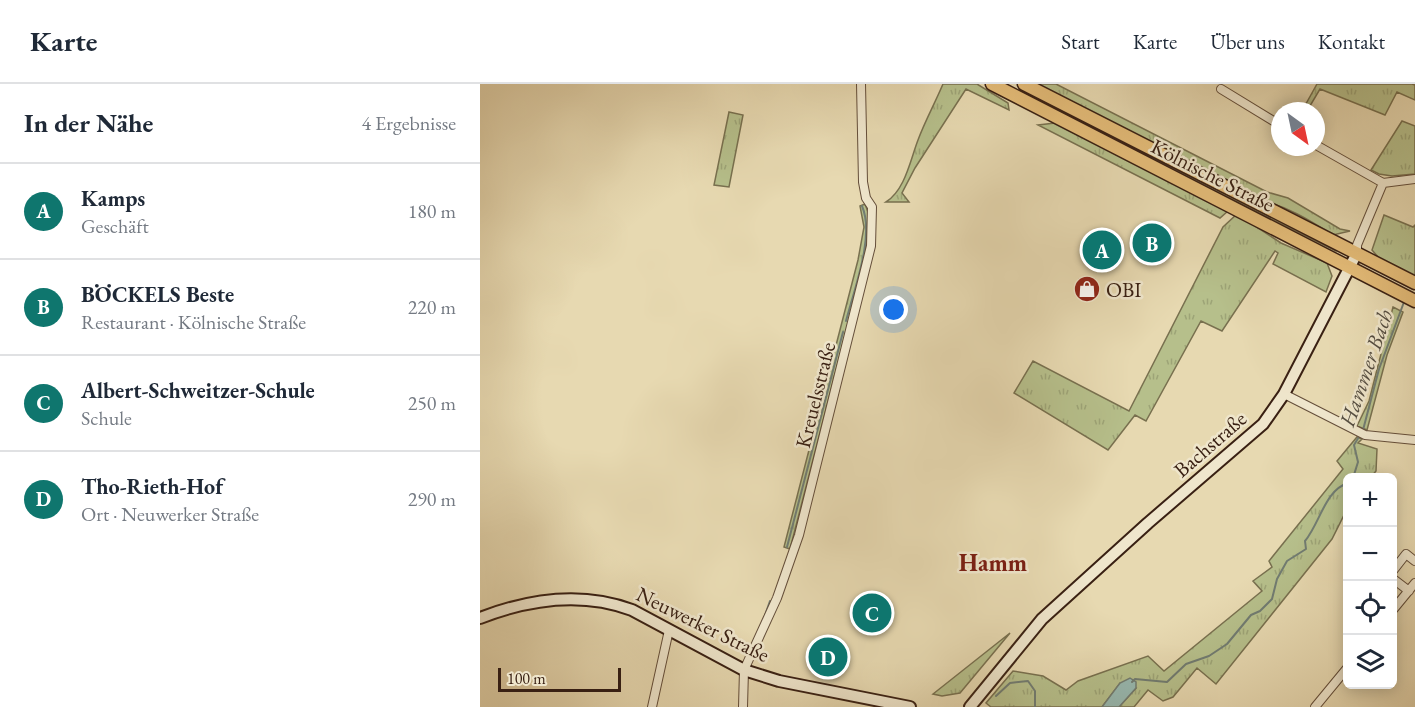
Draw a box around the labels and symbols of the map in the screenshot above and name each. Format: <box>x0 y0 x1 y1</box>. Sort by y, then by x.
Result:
north arrow <box>1271 102 1325 156</box>
street label: Kölnische Straße <box>1147 132 1279 218</box>
pin: B <box>1132 220 1172 266</box>
pin: A <box>1082 228 1122 272</box>
shop icon: OBI <box>1072 274 1102 304</box>
place label: OBI <box>1106 276 1142 303</box>
your location <box>879 295 908 324</box>
water label: Hammer Bach <box>1332 305 1400 431</box>
street label: Kreuelsstraße <box>789 339 841 451</box>
street label: Bachstraße <box>1168 405 1252 483</box>
district label: Hamm <box>959 547 1027 578</box>
street label: Neuwerker Straße <box>632 580 774 668</box>
pin: C <box>852 590 892 636</box>
pin: D <box>808 634 848 680</box>
scale bar <box>498 665 621 692</box>

